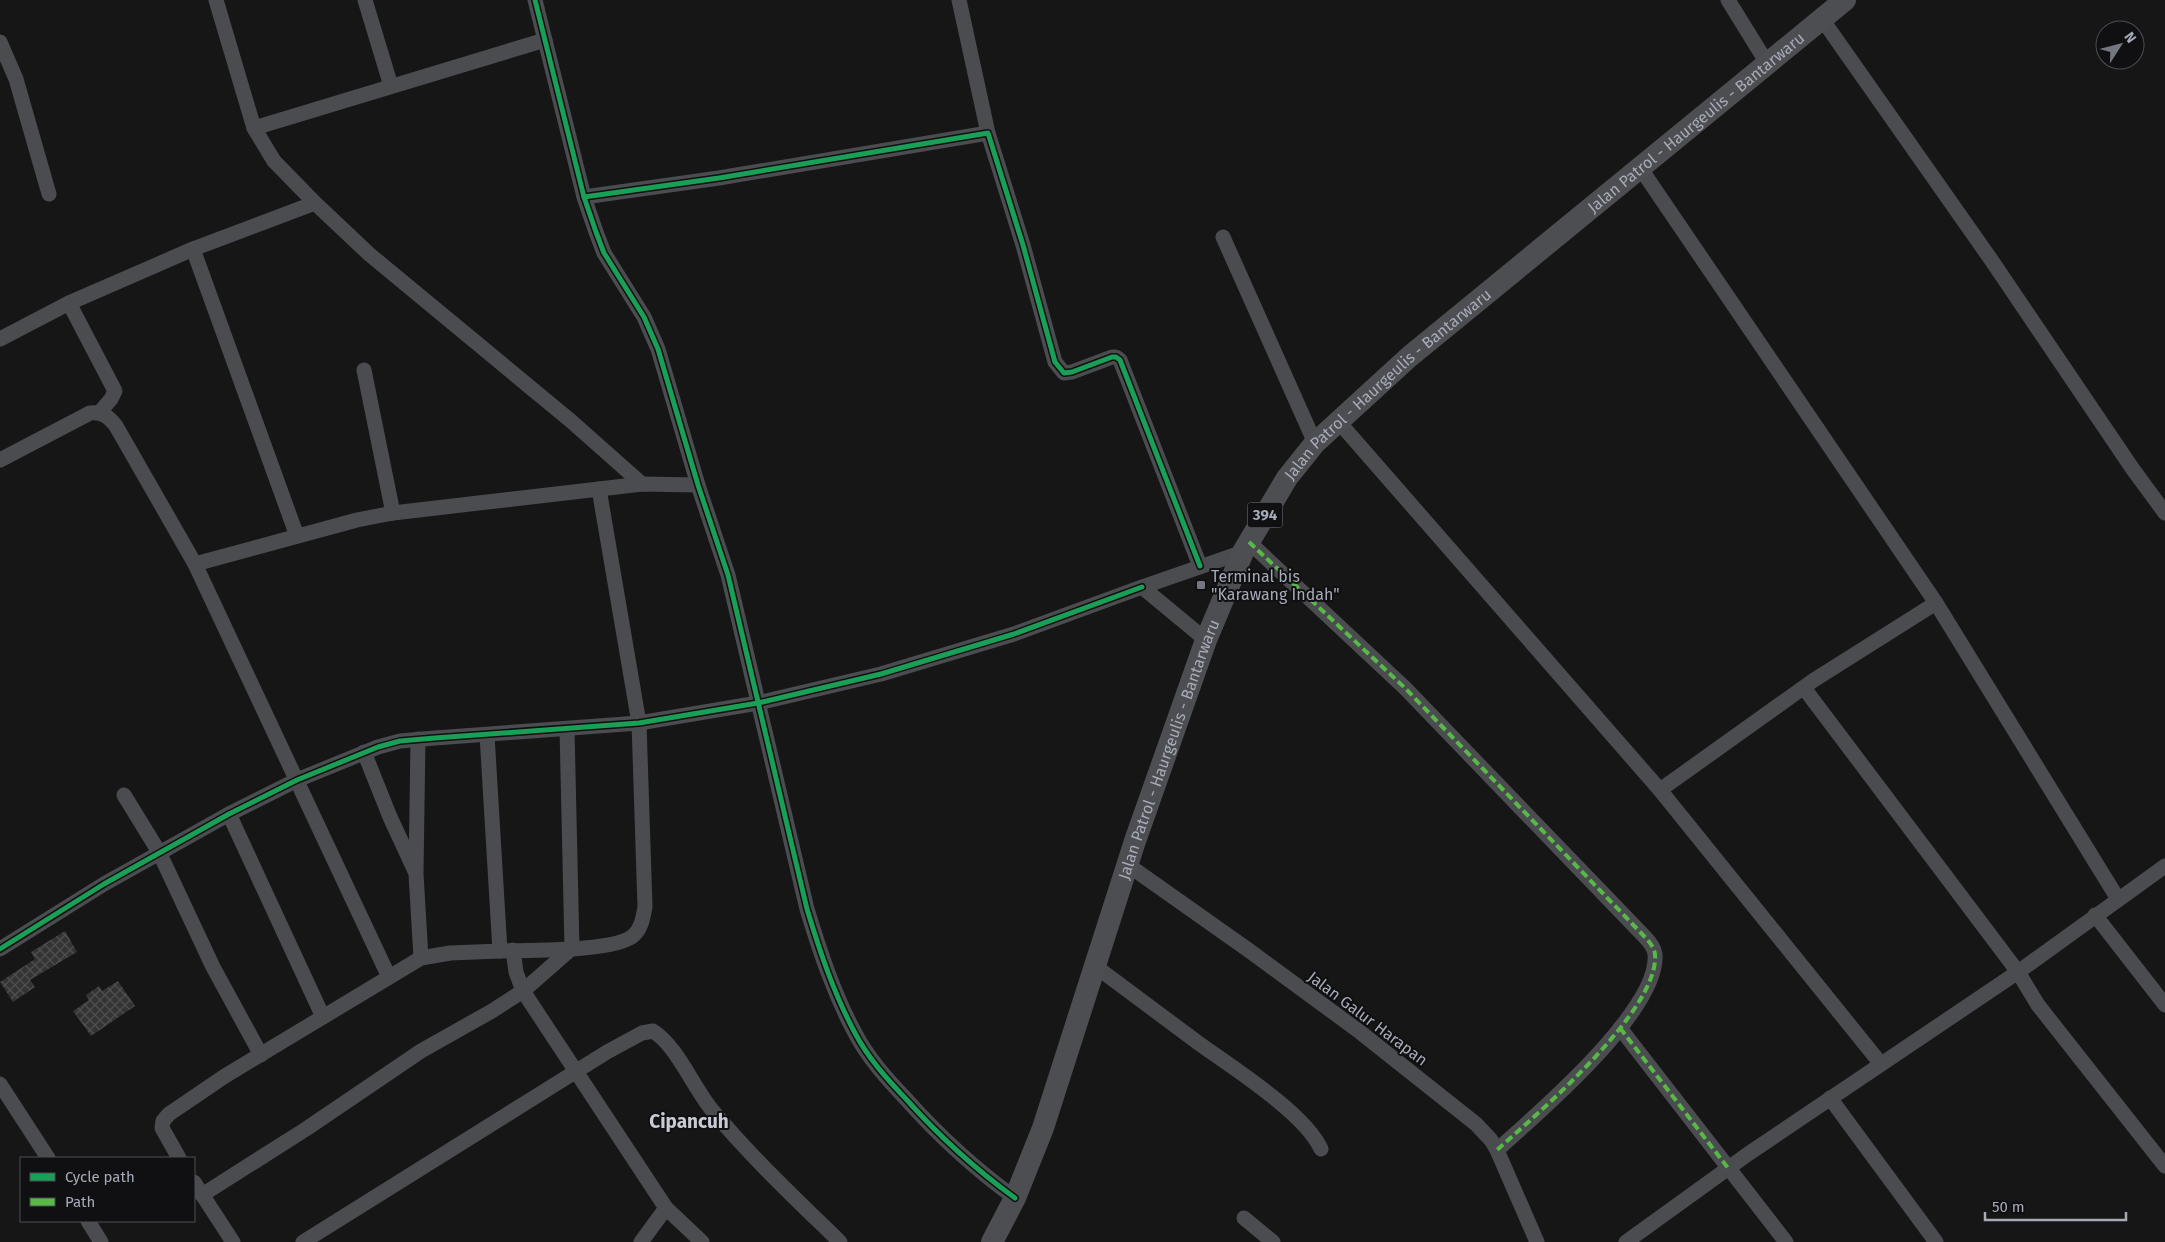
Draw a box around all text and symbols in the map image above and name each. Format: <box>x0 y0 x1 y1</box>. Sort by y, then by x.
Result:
north arrow <box>2095 20 2145 70</box>
street label: Jalan Patrol - Haurgeulis - Bantarwaru <box>1584 28 1808 217</box>
text: N <box>2121 29 2140 46</box>
street label: Jalan Patrol - Haurgeulis - Bantarwaru <box>1280 285 1495 484</box>
road number: 394 <box>1248 502 1282 528</box>
place label: Terminal bis "Karawang Indah" <box>1211 567 1340 604</box>
marker: Terminal bis "Karawang Indah" <box>1195 579 1207 591</box>
street label: Jalan Patrol - Haurgeulis - Bantarwaru <box>1114 617 1224 882</box>
street label: Jalan Galur Harapan <box>1304 967 1431 1070</box>
district label: Cipancuh <box>649 1110 729 1133</box>
legend <box>20 1157 195 1222</box>
text: Cycle path <box>65 1168 135 1186</box>
scale bar <box>1985 1190 2126 1222</box>
text: Path <box>65 1193 95 1211</box>
text: 50 m <box>1992 1198 2025 1216</box>

